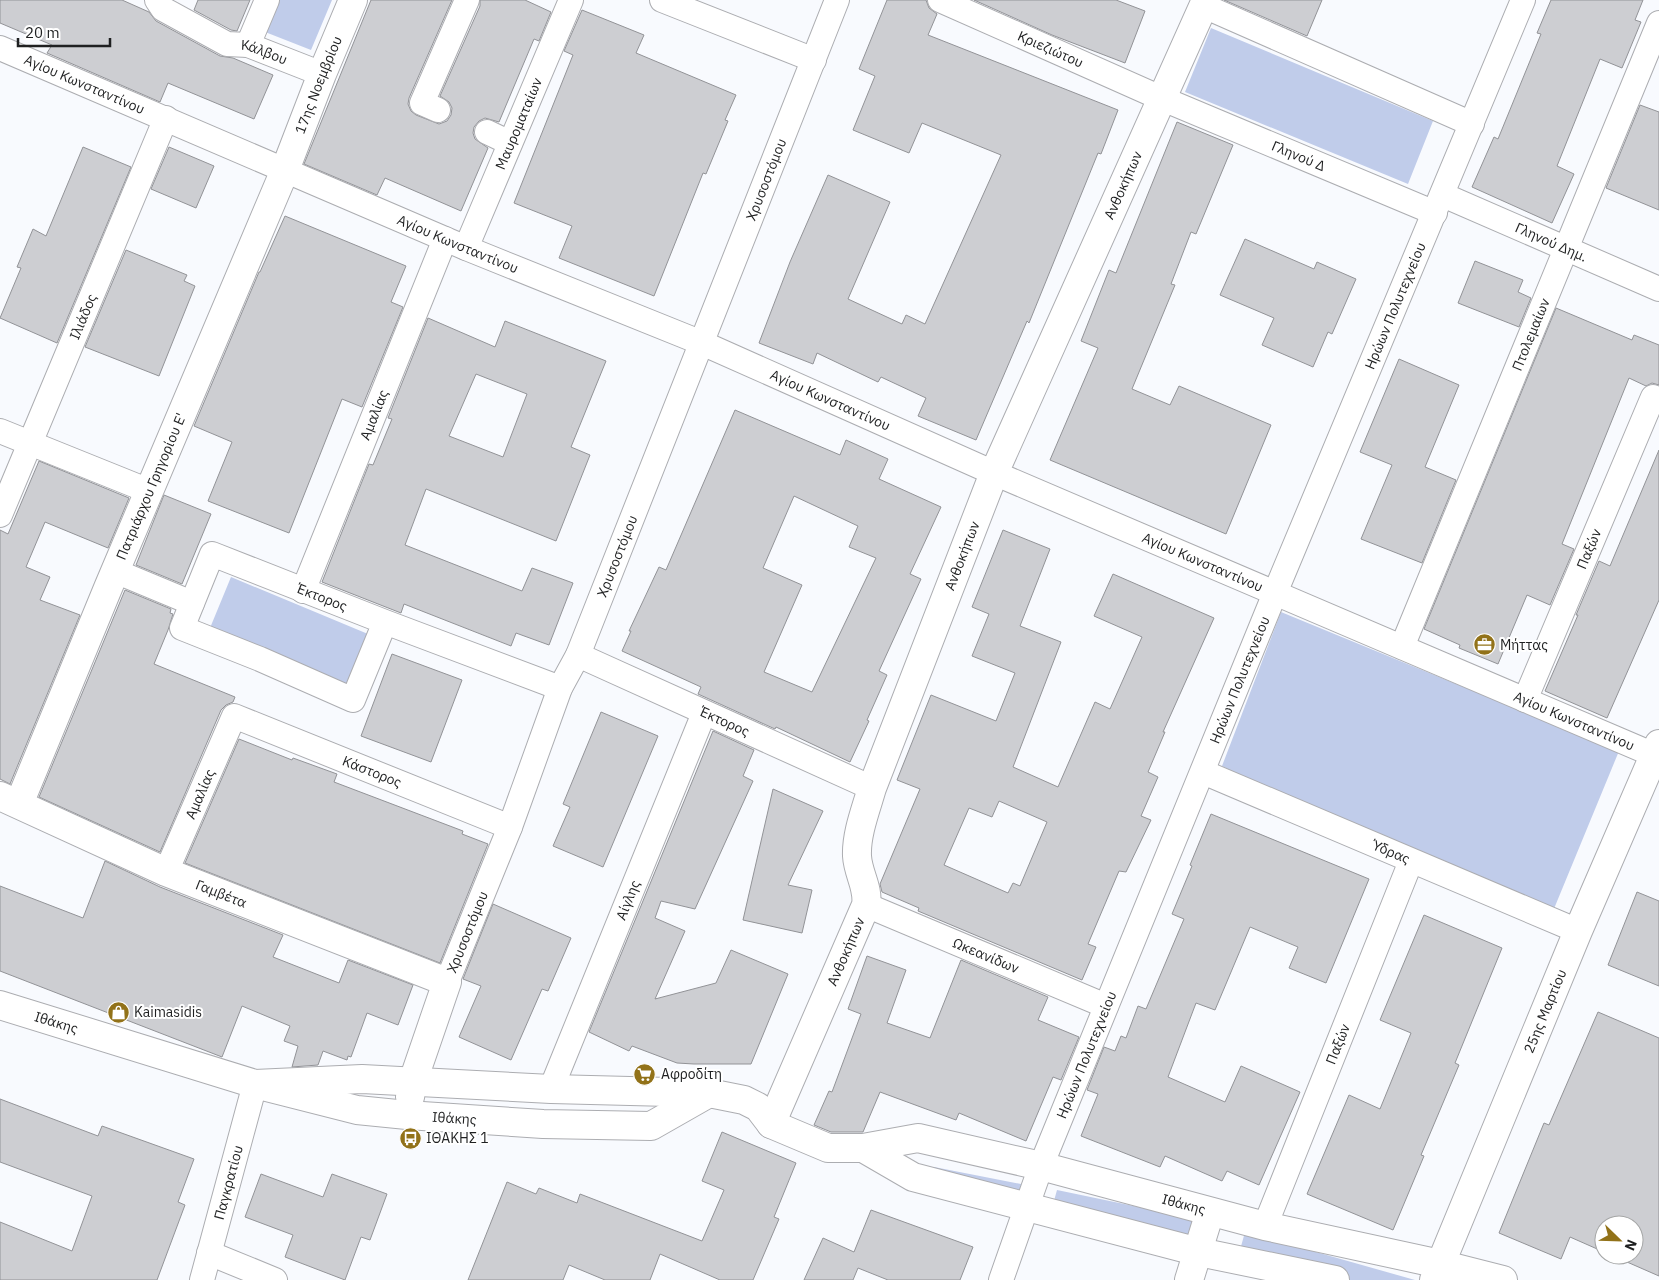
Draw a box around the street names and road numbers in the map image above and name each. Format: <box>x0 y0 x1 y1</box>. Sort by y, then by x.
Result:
street label: Κριεζιώτου <box>1015 27 1086 72</box>
street label: 17ης Νοεμβρίου <box>291 33 346 136</box>
street label: Κάλβου <box>240 36 290 69</box>
street label: Αγίου Κωνσταντίνου <box>21 50 148 118</box>
street label: Μαυροματαίων <box>491 75 546 172</box>
street label: Χρυσοστόμου <box>742 136 790 223</box>
street label: Γληνού Δ <box>1269 137 1328 175</box>
street label: Ανθοκήπων <box>1100 148 1146 222</box>
street label: Αγίου Κωνσταντίνου <box>395 211 521 277</box>
street label: Γληνού Δημ. <box>1512 218 1590 266</box>
street label: Ηρώων Πολυτεχνείου <box>1361 240 1430 372</box>
street label: Ιλιάδος <box>65 291 101 342</box>
street label: Πτολεμαίων <box>1508 295 1554 373</box>
street label: Αγίου Κωνσταντίνου <box>767 366 893 435</box>
street label: Αμαλίας <box>356 387 392 443</box>
street label: Πατριάρχου Γρηγορίου Ε' <box>112 410 190 563</box>
street label: Χρυσοστόμου <box>593 512 641 600</box>
street label: Ανθοκήπων <box>940 518 984 593</box>
street label: Παξών <box>1572 526 1605 572</box>
street label: Αγίου Κωνσταντίνου <box>1139 528 1266 596</box>
street label: Έκτορος <box>293 579 350 615</box>
street label: Ηρώων Πολυτεχνείου <box>1205 613 1274 746</box>
street label: Αγίου Κωνσταντίνου <box>1511 687 1637 754</box>
street label: Έκτορος <box>696 702 753 740</box>
street label: Κάστορος <box>340 752 405 792</box>
street label: Αμαλίας <box>181 766 219 822</box>
street label: Ύδρας <box>1368 835 1413 868</box>
street label: Γαμβέτα <box>193 875 250 912</box>
street label: Αίγλης <box>612 877 644 923</box>
street label: Χρυσοστόμου <box>443 888 492 976</box>
street label: Ανθοκήπων <box>823 914 869 989</box>
street label: Ωκεανίδων <box>950 934 1022 977</box>
street label: 25ης Μαρτίου <box>1520 966 1570 1056</box>
street label: Ηρώων Πολυτεχνείου <box>1052 988 1121 1121</box>
street label: Ιθάκης <box>32 1007 81 1038</box>
street label: Παξών <box>1322 1021 1354 1067</box>
street label: Ιθάκης <box>432 1108 478 1129</box>
street label: Παγκρατίου <box>210 1143 247 1222</box>
street label: Ιθάκης <box>1160 1190 1208 1219</box>

